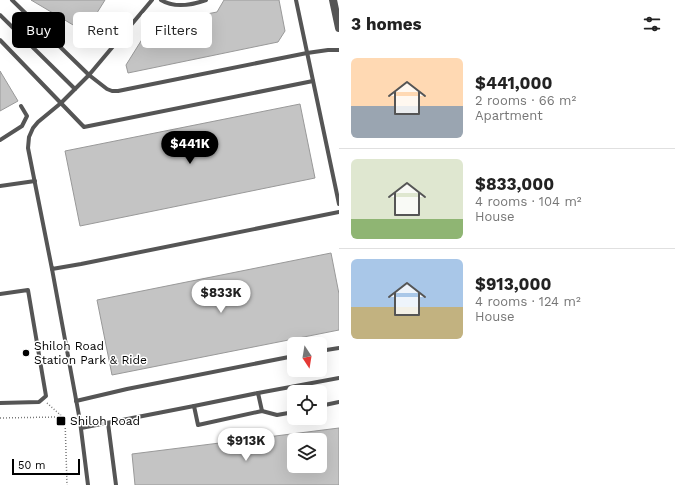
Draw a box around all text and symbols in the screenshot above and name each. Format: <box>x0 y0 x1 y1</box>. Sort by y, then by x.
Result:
chip: Buy <box>12 12 65 48</box>
chip: Rent <box>73 12 133 48</box>
chip: Filters <box>141 12 212 48</box>
icon: filters <box>641 13 663 35</box>
text: 3 homes <box>351 14 422 34</box>
text: $441,000 <box>475 73 552 93</box>
icon: home <box>383 74 431 122</box>
text: 2 rooms · 66 m² <box>475 93 576 108</box>
text: Apartment <box>475 108 543 123</box>
pin: $441K <box>162 131 218 165</box>
text: $441K <box>170 136 210 151</box>
text: $833,000 <box>475 174 554 194</box>
icon: home <box>383 175 431 223</box>
text: 4 rooms · 104 m² <box>475 194 582 209</box>
text: House <box>475 209 515 224</box>
text: $913,000 <box>475 274 551 294</box>
icon: home <box>383 275 431 323</box>
pin: $833K <box>193 280 249 314</box>
text: $833K <box>201 285 241 300</box>
text: 4 rooms · 124 m² <box>475 294 581 309</box>
text: House <box>475 309 515 324</box>
north arrow <box>287 337 327 377</box>
map controls <box>287 337 327 473</box>
place label: Shiloh Road Station Park & Ride <box>34 339 147 367</box>
marker: Shiloh Road Station Park & Ride <box>21 348 31 358</box>
button: locate <box>287 385 327 425</box>
place label: Shiloh Road <box>70 414 140 428</box>
marker: Shiloh Road <box>55 415 67 427</box>
pin: $913K <box>218 428 274 462</box>
text: $913K <box>227 433 265 448</box>
button: layers <box>287 433 327 473</box>
scale bar <box>12 457 80 476</box>
text: 50 m <box>18 459 45 472</box>

